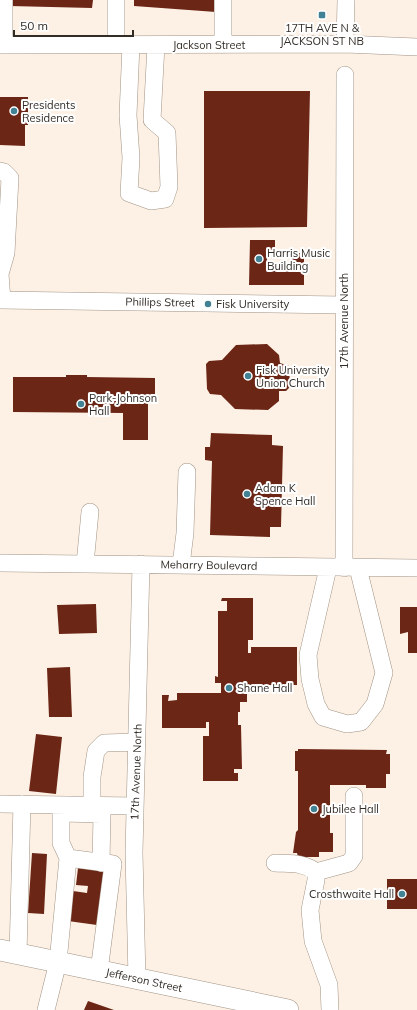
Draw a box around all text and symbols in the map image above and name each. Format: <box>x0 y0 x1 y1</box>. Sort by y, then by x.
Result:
marker: 17TH AVE N & JACKSON ST NB <box>317 10 327 20</box>
scale bar <box>14 12 133 38</box>
text: 50 m <box>20 18 48 33</box>
place label: 17TH AVE N & JACKSON ST NB <box>280 21 364 48</box>
street label: Jackson Street <box>173 38 246 52</box>
place label: Presidents Residence <box>22 98 75 125</box>
marker: Presidents Residence <box>9 106 19 116</box>
place label: Harris Music Building <box>267 246 331 273</box>
marker: Harris Music Building <box>254 254 264 264</box>
street label: 17th Avenue North <box>337 273 351 369</box>
street label: Phillips Street <box>125 294 195 310</box>
place label: Fisk University <box>216 297 290 311</box>
marker: Fisk University <box>203 299 213 309</box>
place label: Fisk University Union Church <box>256 363 330 390</box>
marker: Fisk University Union Church <box>243 371 253 381</box>
place label: Park-Johnson Hall <box>89 391 157 418</box>
marker: Park-Johnson Hall <box>76 399 86 409</box>
place label: Adam K Spence Hall <box>255 481 315 508</box>
marker: Adam K Spence Hall <box>242 489 252 499</box>
street label: Meharry Boulevard <box>160 557 258 573</box>
place label: Shane Hall <box>237 681 292 695</box>
marker: Shane Hall <box>224 683 234 693</box>
street label: 17th Avenue North <box>127 723 145 821</box>
place label: Jubilee Hall <box>322 802 379 816</box>
marker: Jubilee Hall <box>309 804 319 814</box>
place label: Crosthwaite Hall <box>309 887 394 901</box>
marker: Crosthwaite Hall <box>397 889 407 899</box>
street label: Jefferson Street <box>104 965 184 995</box>

